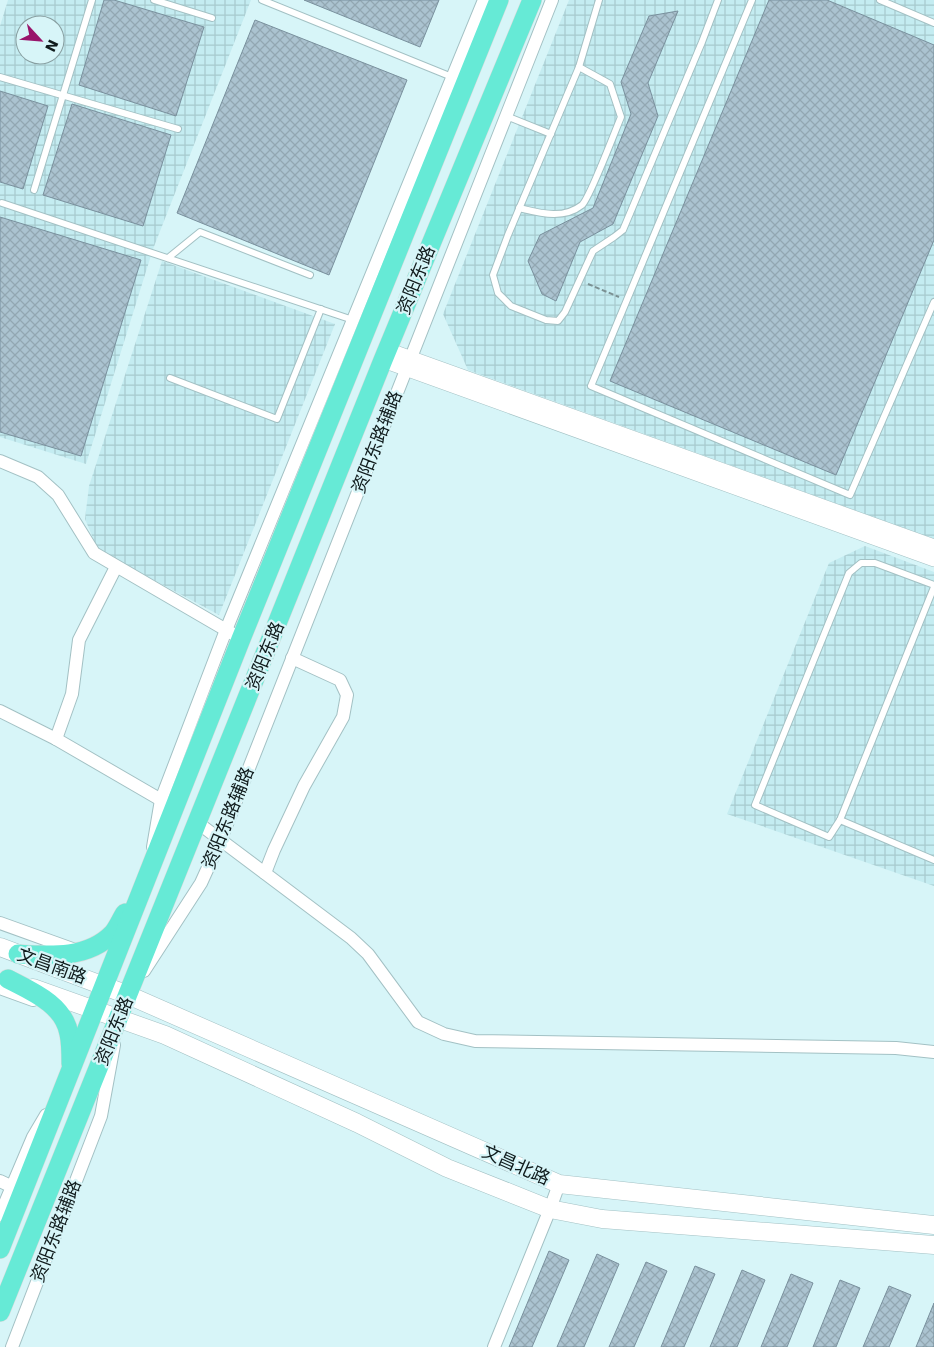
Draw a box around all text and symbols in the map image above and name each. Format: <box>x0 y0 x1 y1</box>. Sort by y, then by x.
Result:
north arrow <box>15 15 65 65</box>
text: N <box>42 37 61 54</box>
street label: 资阳东路 <box>392 243 439 317</box>
street label: 资阳东路辅路 <box>347 388 406 496</box>
street label: 资阳东路 <box>241 619 288 693</box>
street label: 资阳东路辅路 <box>198 764 258 872</box>
street label: 文昌南路 <box>15 943 90 988</box>
street label: 资阳东路 <box>90 994 137 1068</box>
street label: 文昌北路 <box>479 1140 553 1189</box>
street label: 资阳东路辅路 <box>26 1177 85 1285</box>

